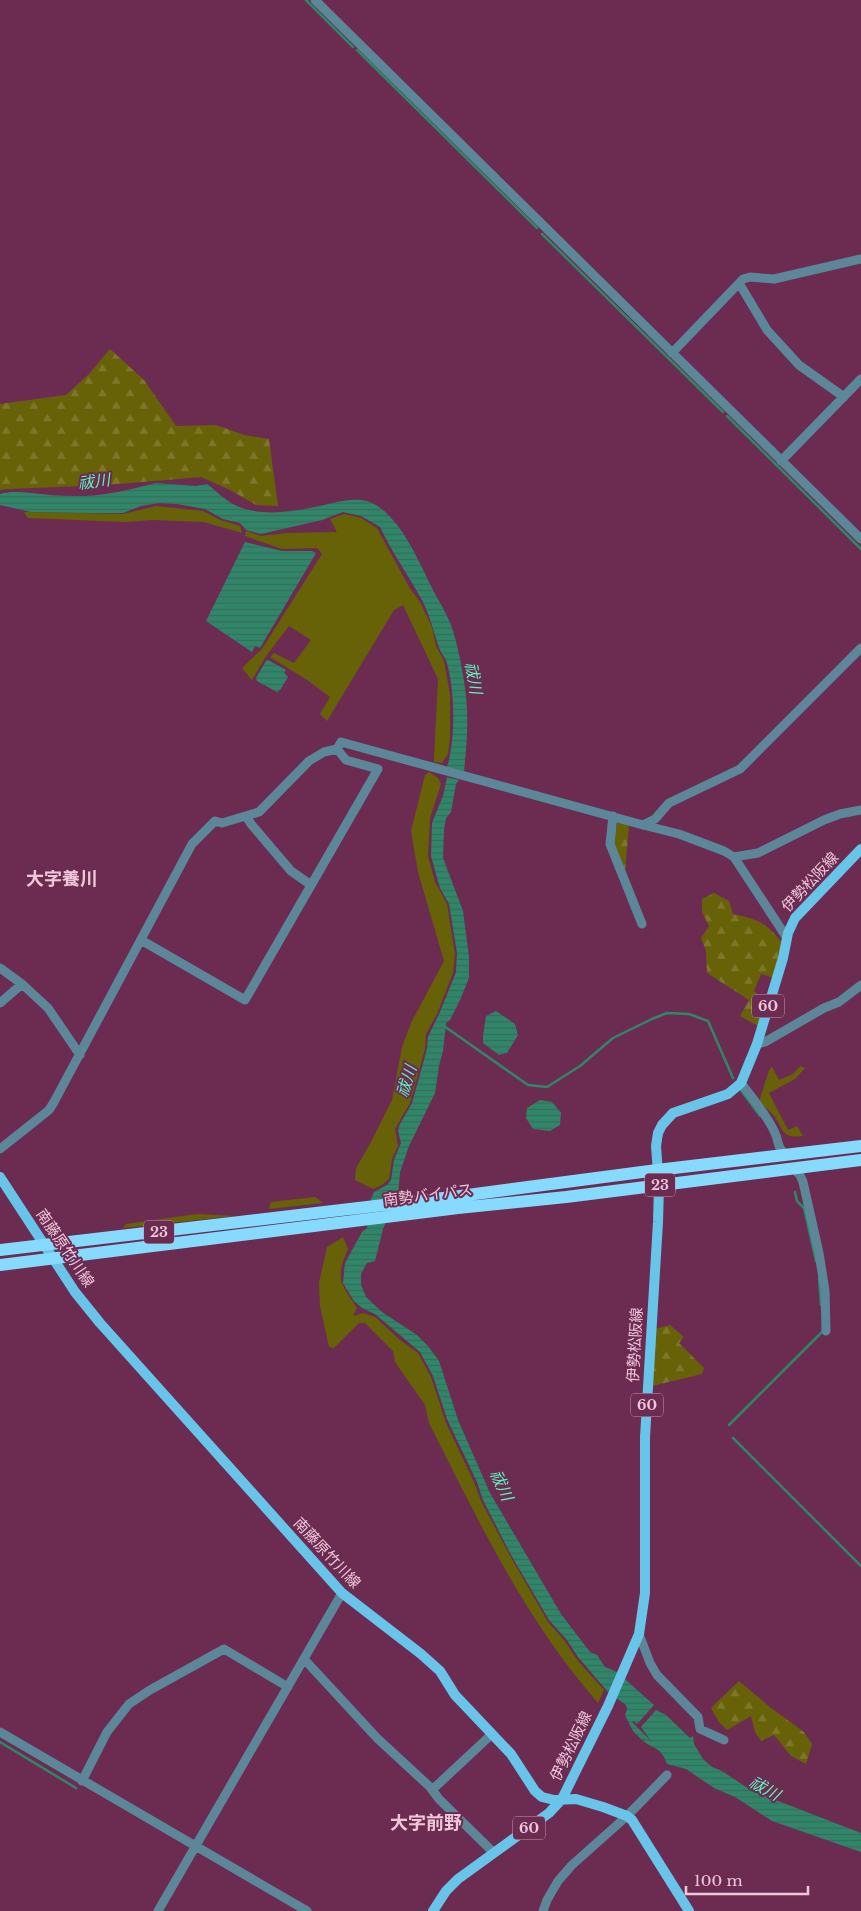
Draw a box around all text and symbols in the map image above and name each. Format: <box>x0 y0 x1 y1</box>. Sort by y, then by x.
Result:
water label: 祓川 <box>77 469 113 493</box>
water label: 祓川 <box>461 660 487 697</box>
street label: 伊勢松阪線 <box>777 848 842 916</box>
district label: 大字養川 <box>26 868 98 890</box>
road number: 60 <box>752 994 784 1018</box>
water label: 祓川 <box>392 1061 421 1099</box>
road number: 23 <box>645 1174 675 1196</box>
street label: 南勢バイパス <box>382 1180 474 1209</box>
street label: 南藤原竹川線 <box>32 1205 98 1290</box>
road number: 23 <box>144 1220 174 1244</box>
street label: 伊勢松阪線 <box>623 1307 646 1383</box>
road number: 60 <box>631 1394 663 1416</box>
water label: 祓川 <box>486 1466 519 1506</box>
street label: 南藤原竹川線 <box>290 1513 365 1592</box>
street label: 伊勢松阪線 <box>546 1708 596 1784</box>
water label: 祓川 <box>746 1771 786 1805</box>
district label: 大字前野 <box>390 1812 462 1834</box>
road number: 60 <box>513 1816 545 1840</box>
scale bar <box>686 1864 808 1896</box>
text: 100 m <box>694 1871 743 1890</box>

